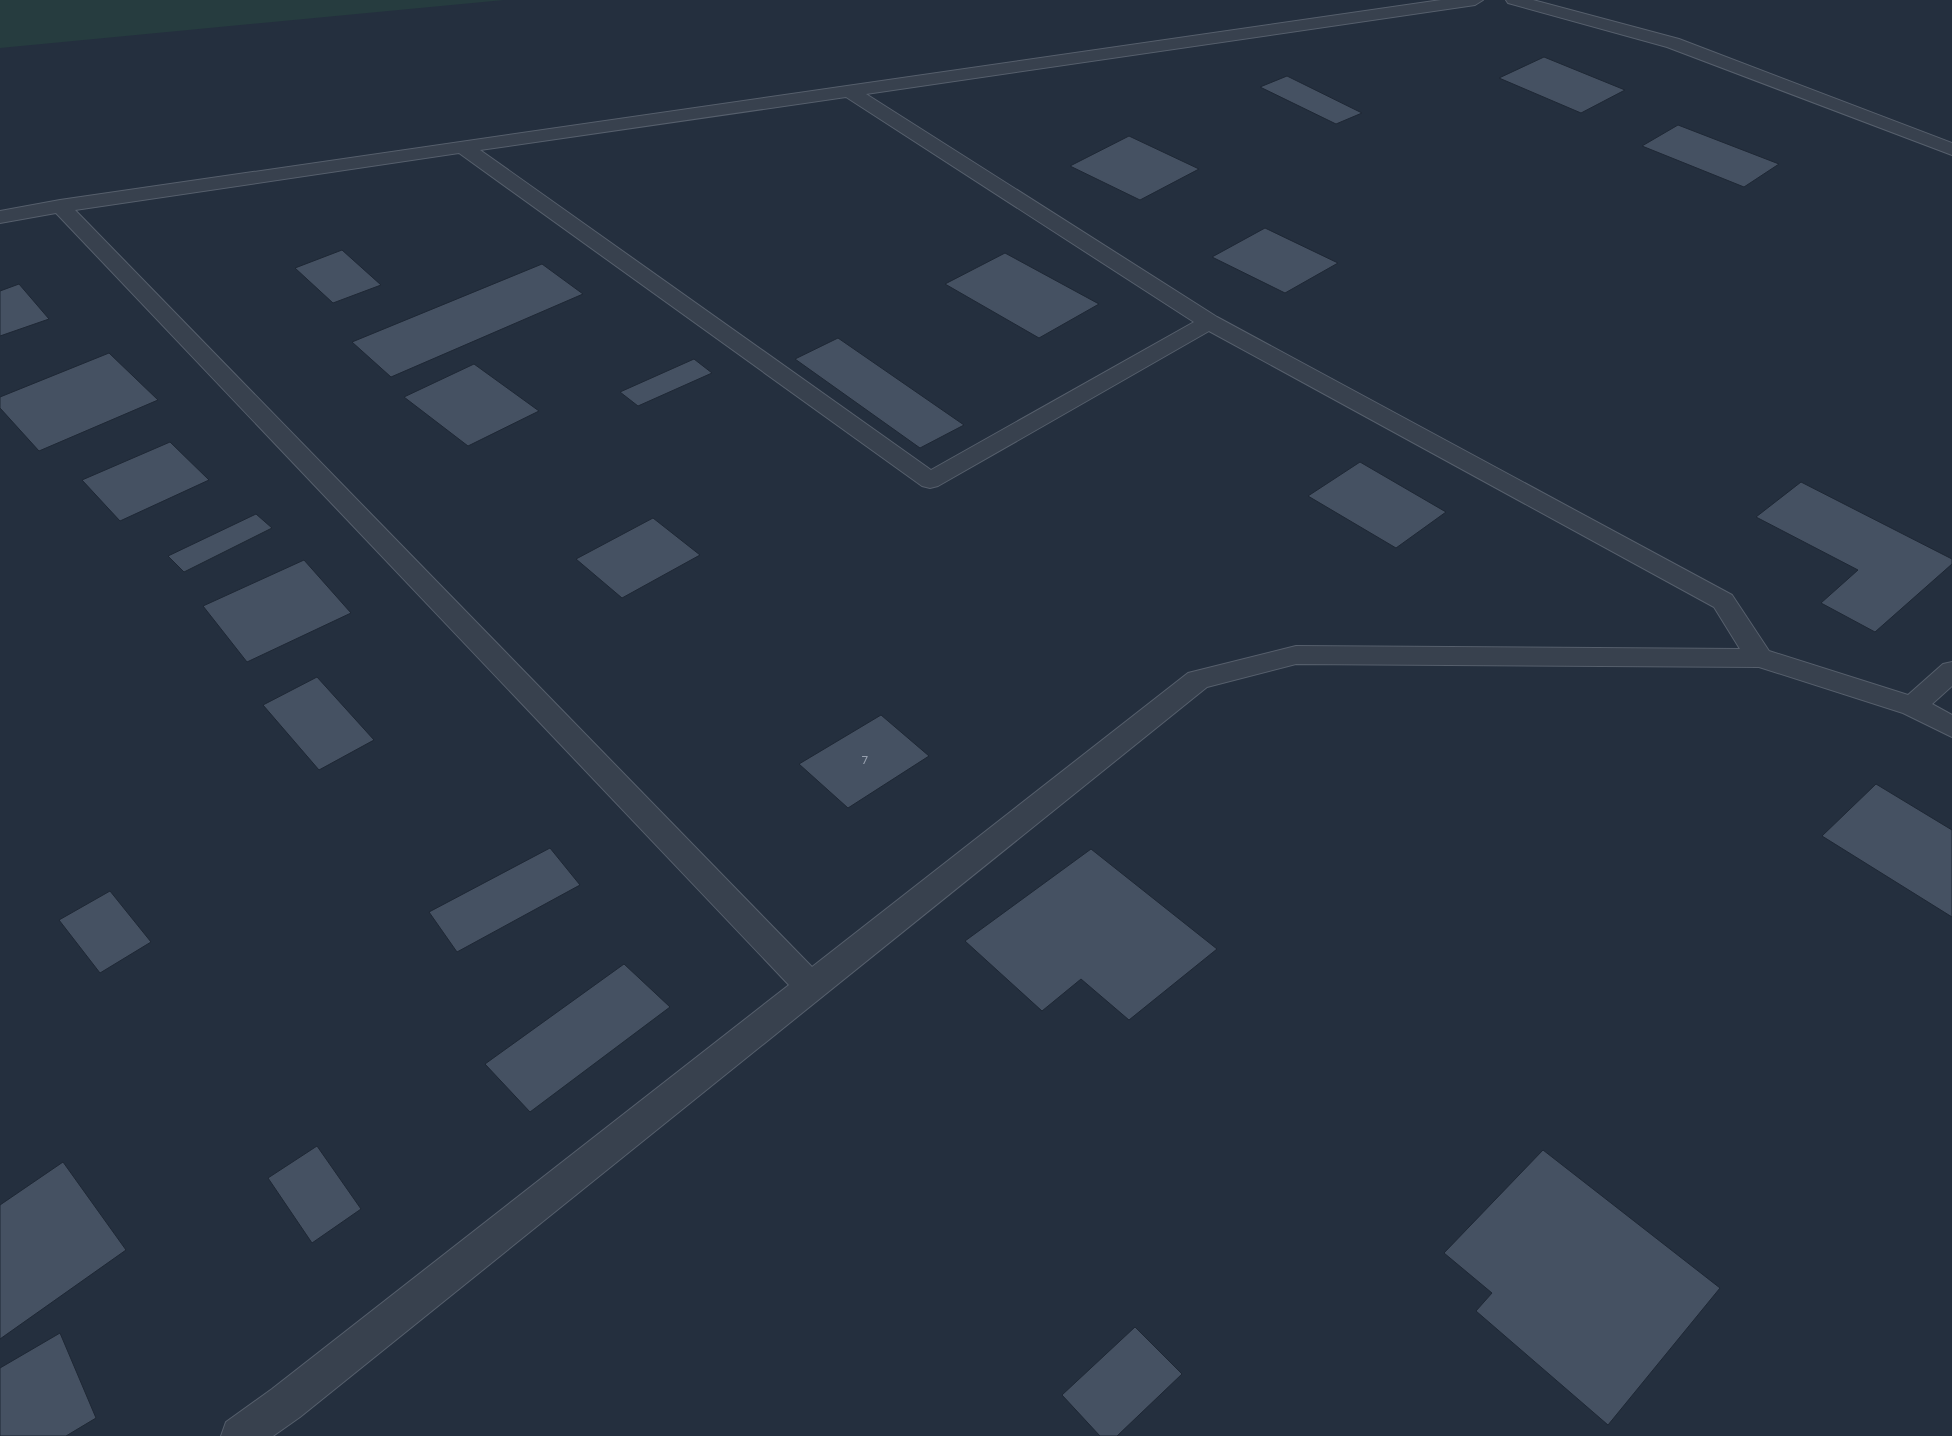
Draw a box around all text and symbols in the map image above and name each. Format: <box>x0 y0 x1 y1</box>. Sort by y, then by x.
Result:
house number: 7 <box>862 752 868 766</box>

